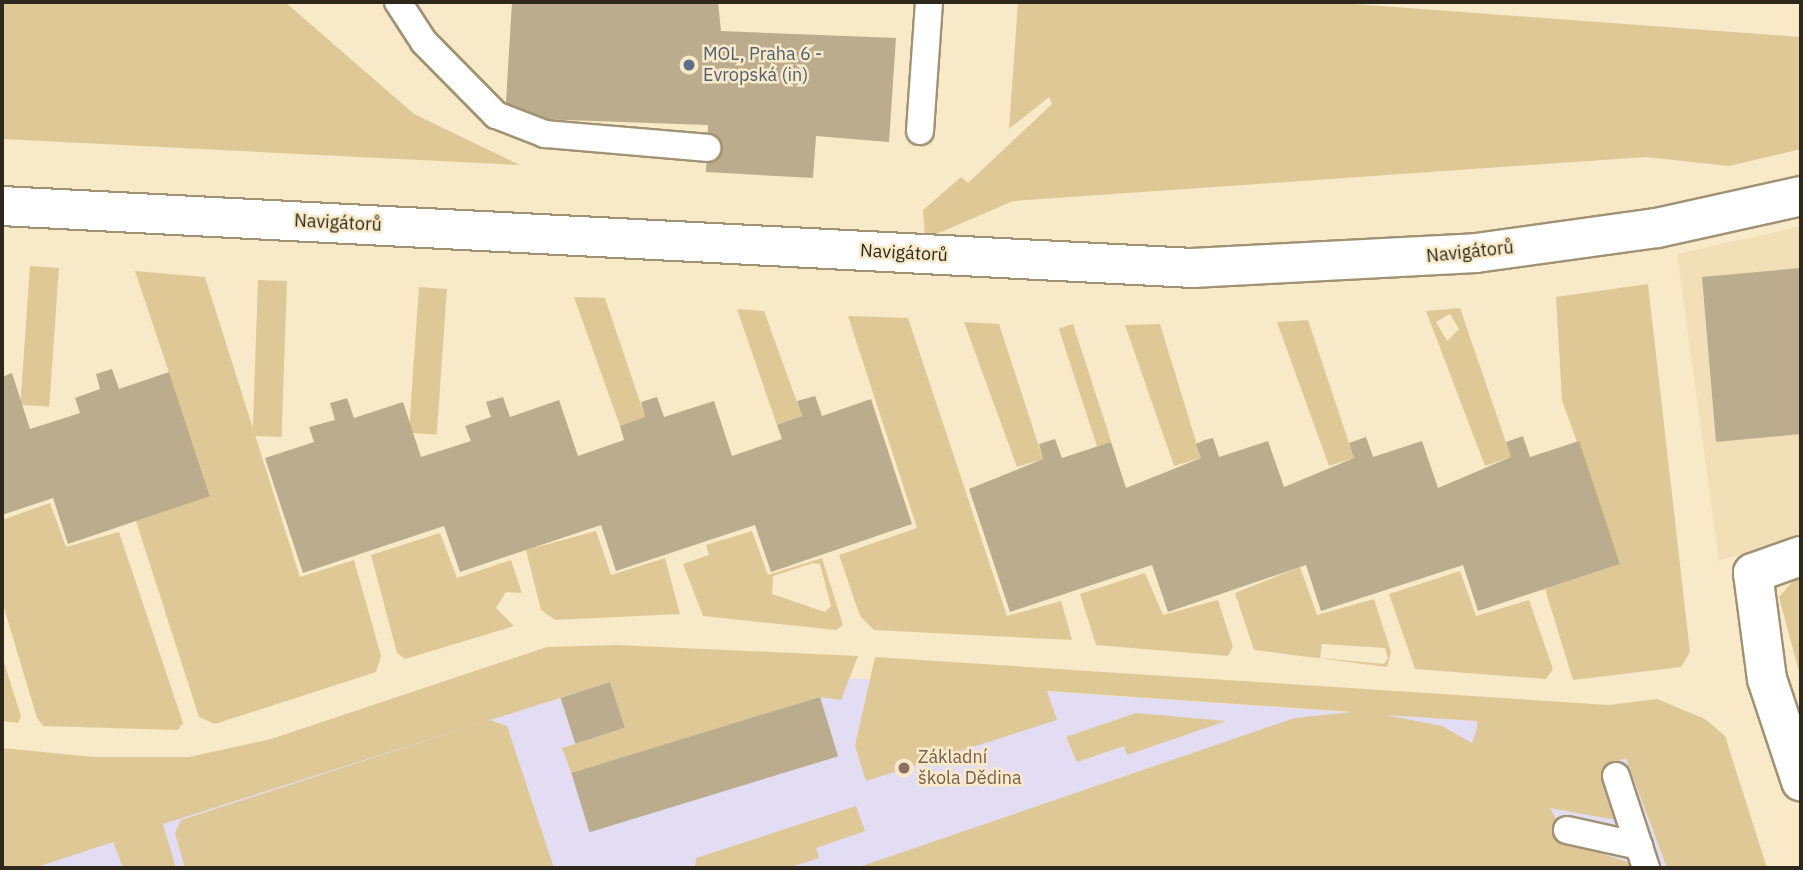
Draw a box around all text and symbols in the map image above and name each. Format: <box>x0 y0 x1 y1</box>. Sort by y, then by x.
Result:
place label: MOL, Praha 6 - Evropská (in) <box>703 44 822 86</box>
marker: MOL, Praha 6 - Evropská (in) <box>681 57 697 73</box>
street label: Navigátorů <box>294 210 382 236</box>
street label: Navigátorů <box>1425 237 1515 267</box>
street label: Navigátorů <box>860 240 948 266</box>
place label: Základní škola Dědina <box>918 747 1022 790</box>
marker: Základní škola Dědina <box>896 760 912 776</box>

